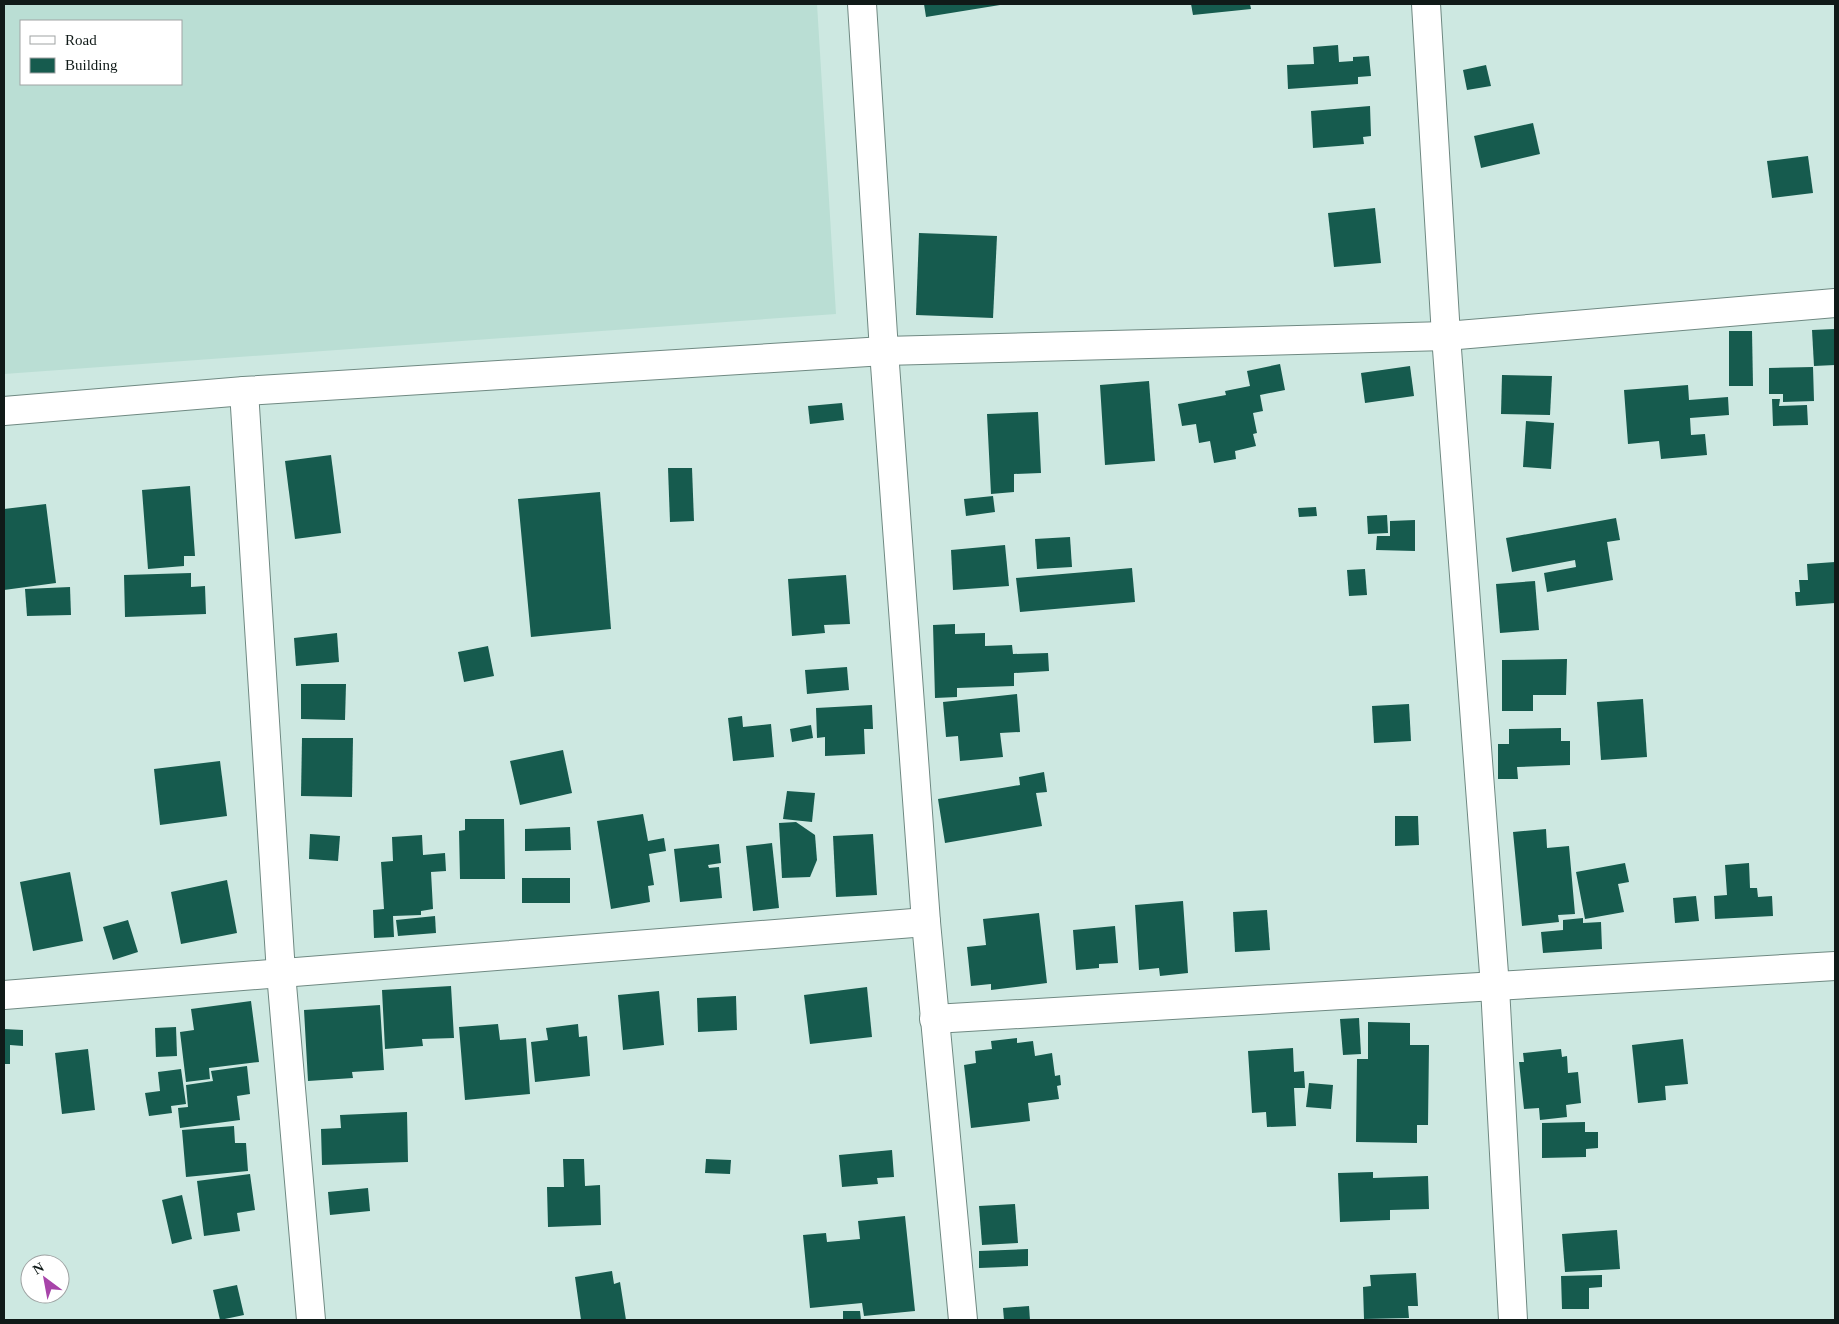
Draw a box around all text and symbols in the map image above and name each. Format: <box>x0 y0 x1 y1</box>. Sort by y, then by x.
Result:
legend <box>20 20 182 85</box>
text: Road <box>65 32 97 48</box>
text: Building <box>65 57 118 73</box>
north arrow <box>20 1254 70 1304</box>
text: N <box>30 1259 47 1277</box>

